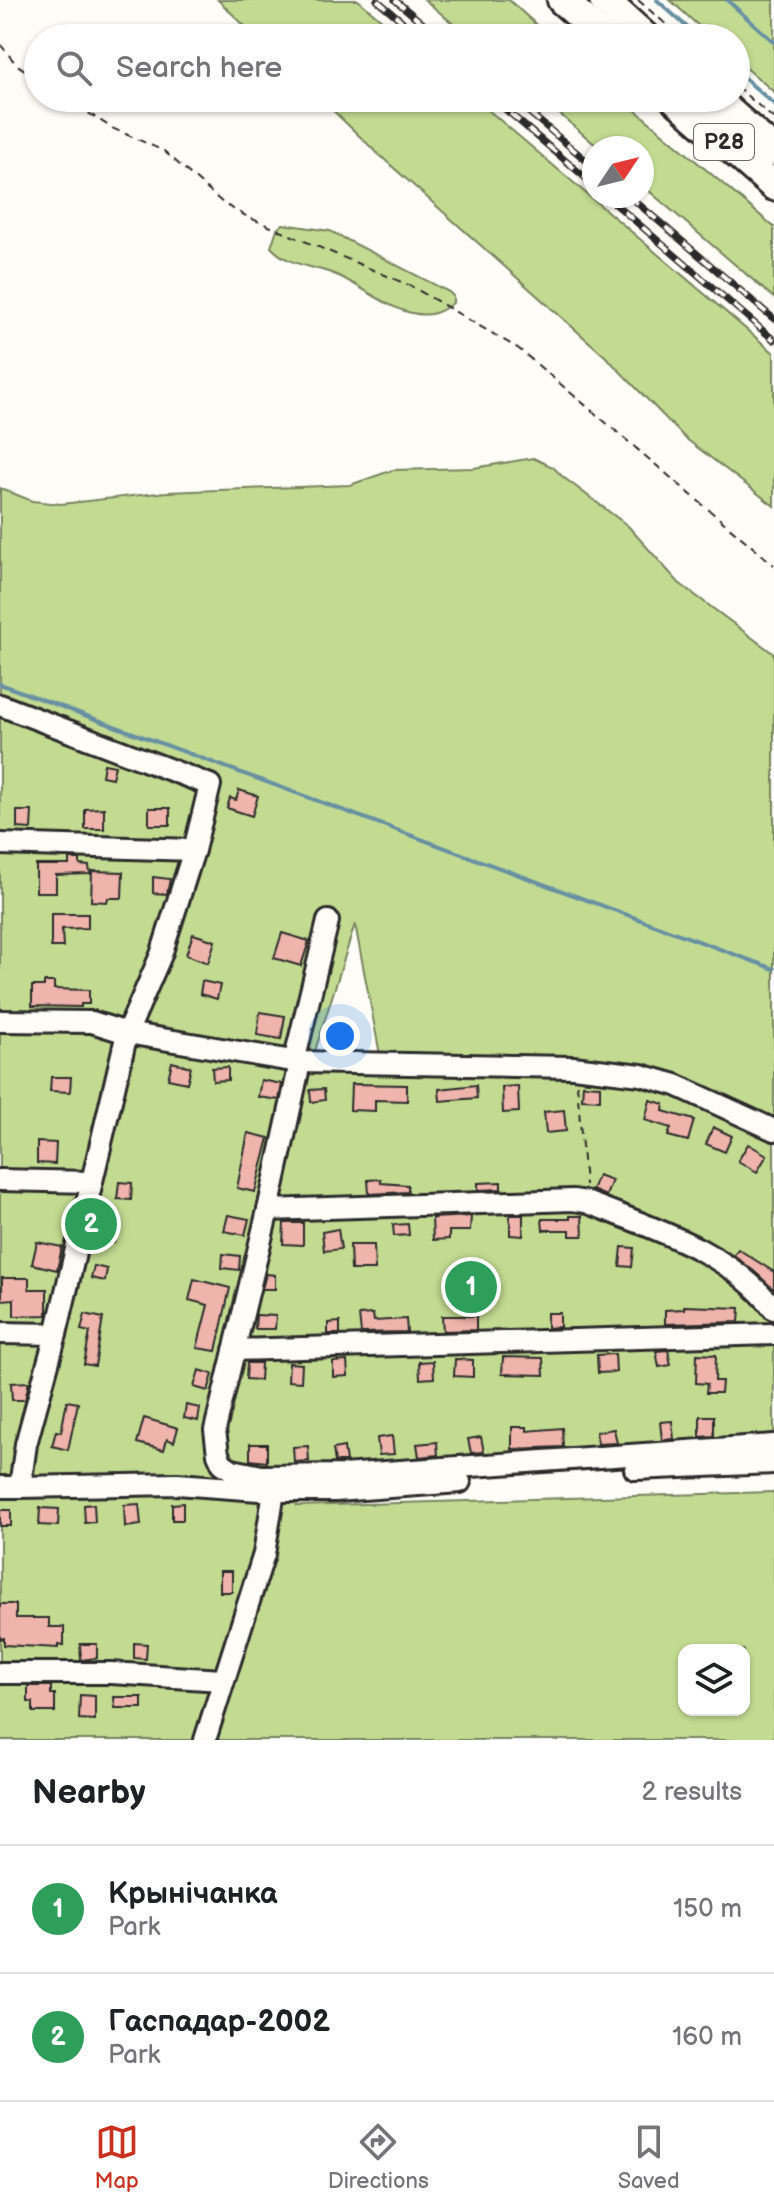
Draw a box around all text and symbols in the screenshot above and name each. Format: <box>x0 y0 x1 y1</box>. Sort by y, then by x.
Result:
search box <box>24 24 750 112</box>
icon: search <box>52 46 96 90</box>
text: Search here <box>116 50 282 86</box>
road number: Р28 <box>694 124 754 160</box>
north arrow <box>582 136 654 208</box>
your location <box>320 1016 360 1056</box>
pin: 2 <box>65 1194 117 1254</box>
pin: 1 <box>445 1257 497 1317</box>
map controls <box>678 1644 750 1716</box>
button: layers <box>678 1644 750 1716</box>
text: Nearby <box>32 1772 146 1813</box>
text: 2 results <box>642 1777 742 1808</box>
text: Крынічанка <box>108 1876 278 1912</box>
text: 1 <box>53 1894 63 1925</box>
text: 150 m <box>673 1894 742 1925</box>
text: Park <box>108 1912 160 1943</box>
text: Гаспадар-2002 <box>108 2004 330 2040</box>
text: 2 <box>50 2022 66 2053</box>
text: 160 m <box>672 2022 742 2053</box>
text: Park <box>108 2040 160 2071</box>
tab: Map <box>94 2120 139 2195</box>
tab: Directions <box>328 2120 429 2195</box>
tab: Saved <box>618 2120 680 2195</box>

